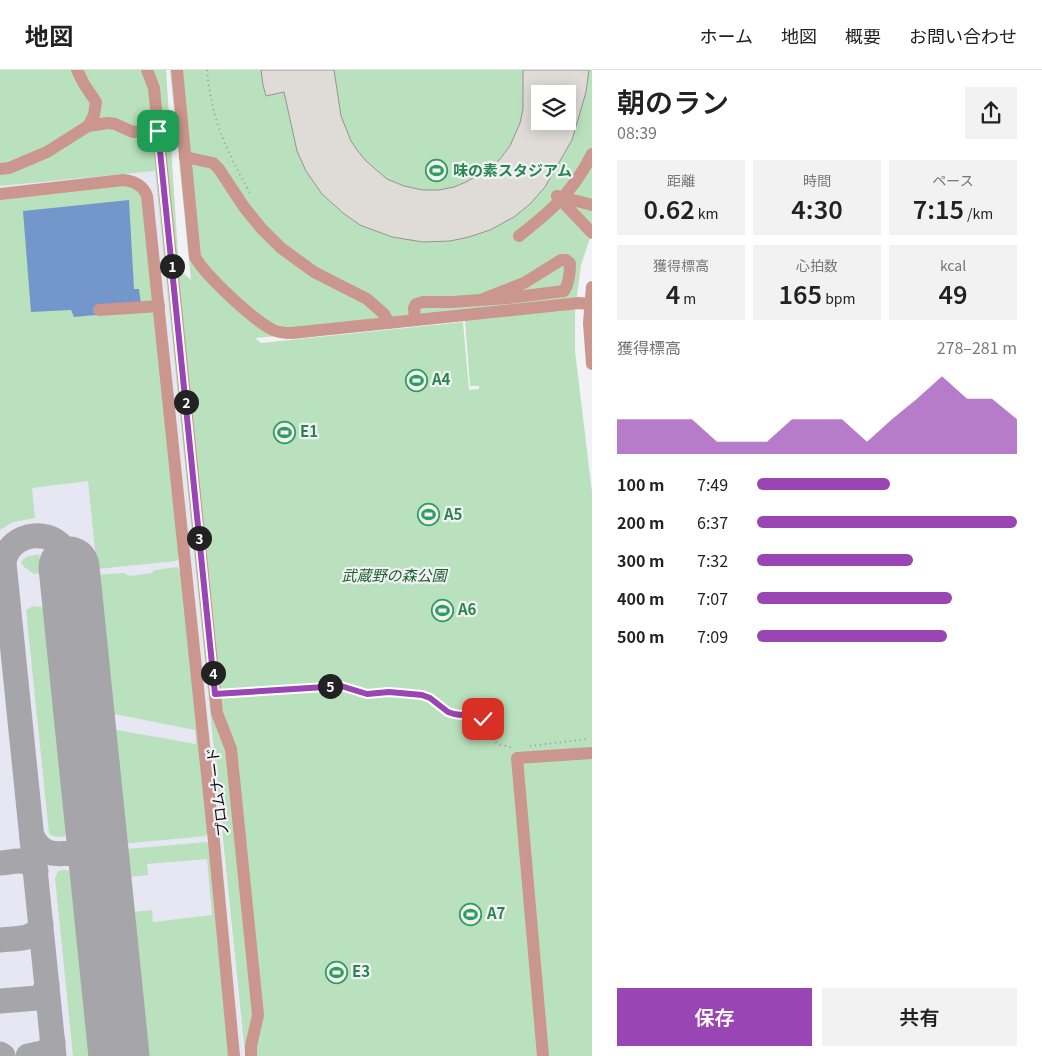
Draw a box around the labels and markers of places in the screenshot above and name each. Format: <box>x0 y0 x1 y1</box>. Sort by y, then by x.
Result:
pin <box>137 110 179 152</box>
sports icon: 味の素スタジアム <box>425 159 449 183</box>
place label: 味の素スタジアム <box>453 159 572 180</box>
pin: 1 <box>160 254 184 278</box>
sports icon: A4 <box>404 368 428 392</box>
place label: A4 <box>431 368 451 389</box>
pin: 2 <box>174 390 198 414</box>
sports icon: E1 <box>272 420 296 444</box>
place label: E1 <box>300 420 318 441</box>
sports icon: A5 <box>416 503 440 527</box>
place label: A5 <box>443 503 463 524</box>
pin: 3 <box>186 526 212 550</box>
sports icon: A6 <box>430 598 454 622</box>
place label: A6 <box>457 598 477 619</box>
pin: 4 <box>200 660 226 686</box>
pin: 5 <box>318 674 342 698</box>
pin <box>462 698 504 740</box>
sports icon: A7 <box>459 902 483 926</box>
place label: A7 <box>486 902 506 923</box>
sports icon: E3 <box>324 960 348 984</box>
place label: E3 <box>352 960 370 981</box>

